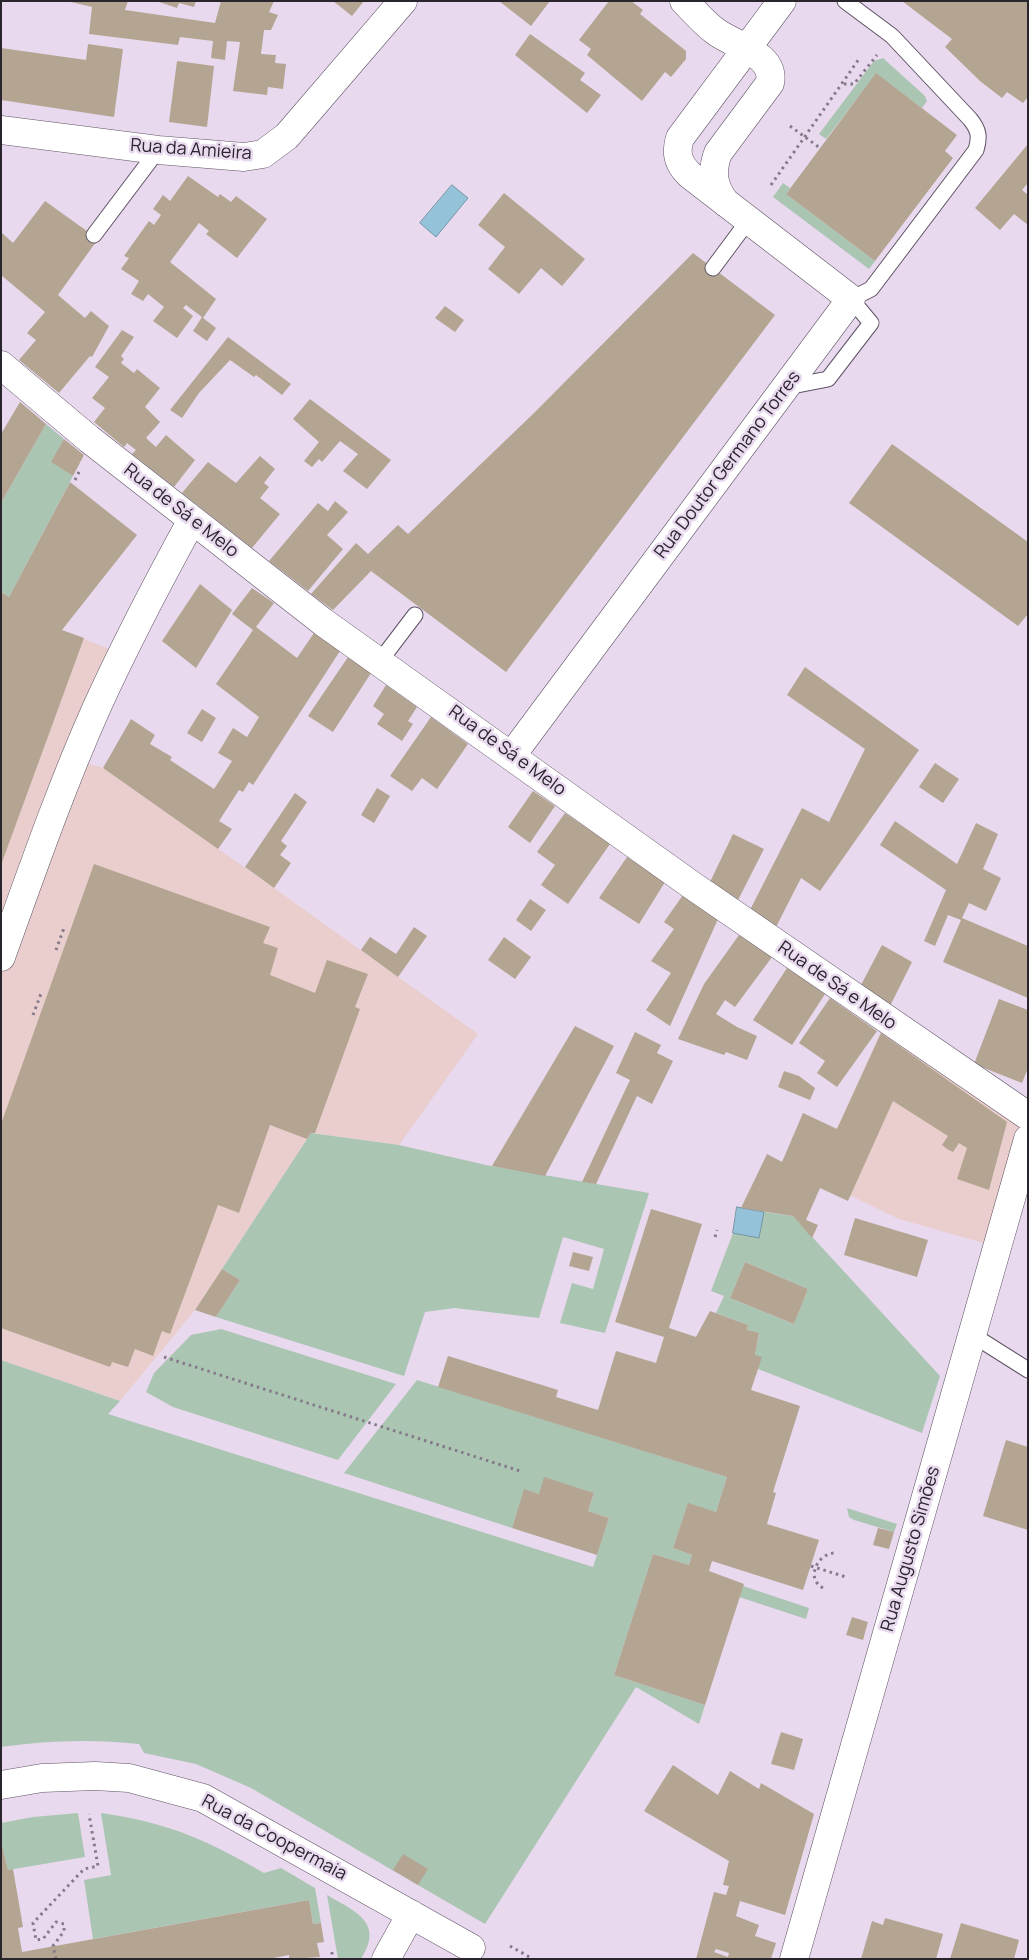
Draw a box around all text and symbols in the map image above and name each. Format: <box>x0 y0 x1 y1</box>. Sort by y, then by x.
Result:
street label: Rua da Amieira <box>130 135 252 165</box>
street label: Rua Doutor Germano Torres <box>650 367 806 563</box>
street label: Rua de Sá e Melo <box>119 459 243 563</box>
street label: Rua de Sá e Melo <box>444 701 570 801</box>
street label: Rua de Sá e Melo <box>774 937 900 1035</box>
street label: Rua Augusto Simões <box>877 1464 945 1634</box>
street label: Rua da Coopermaia <box>198 1791 350 1885</box>

